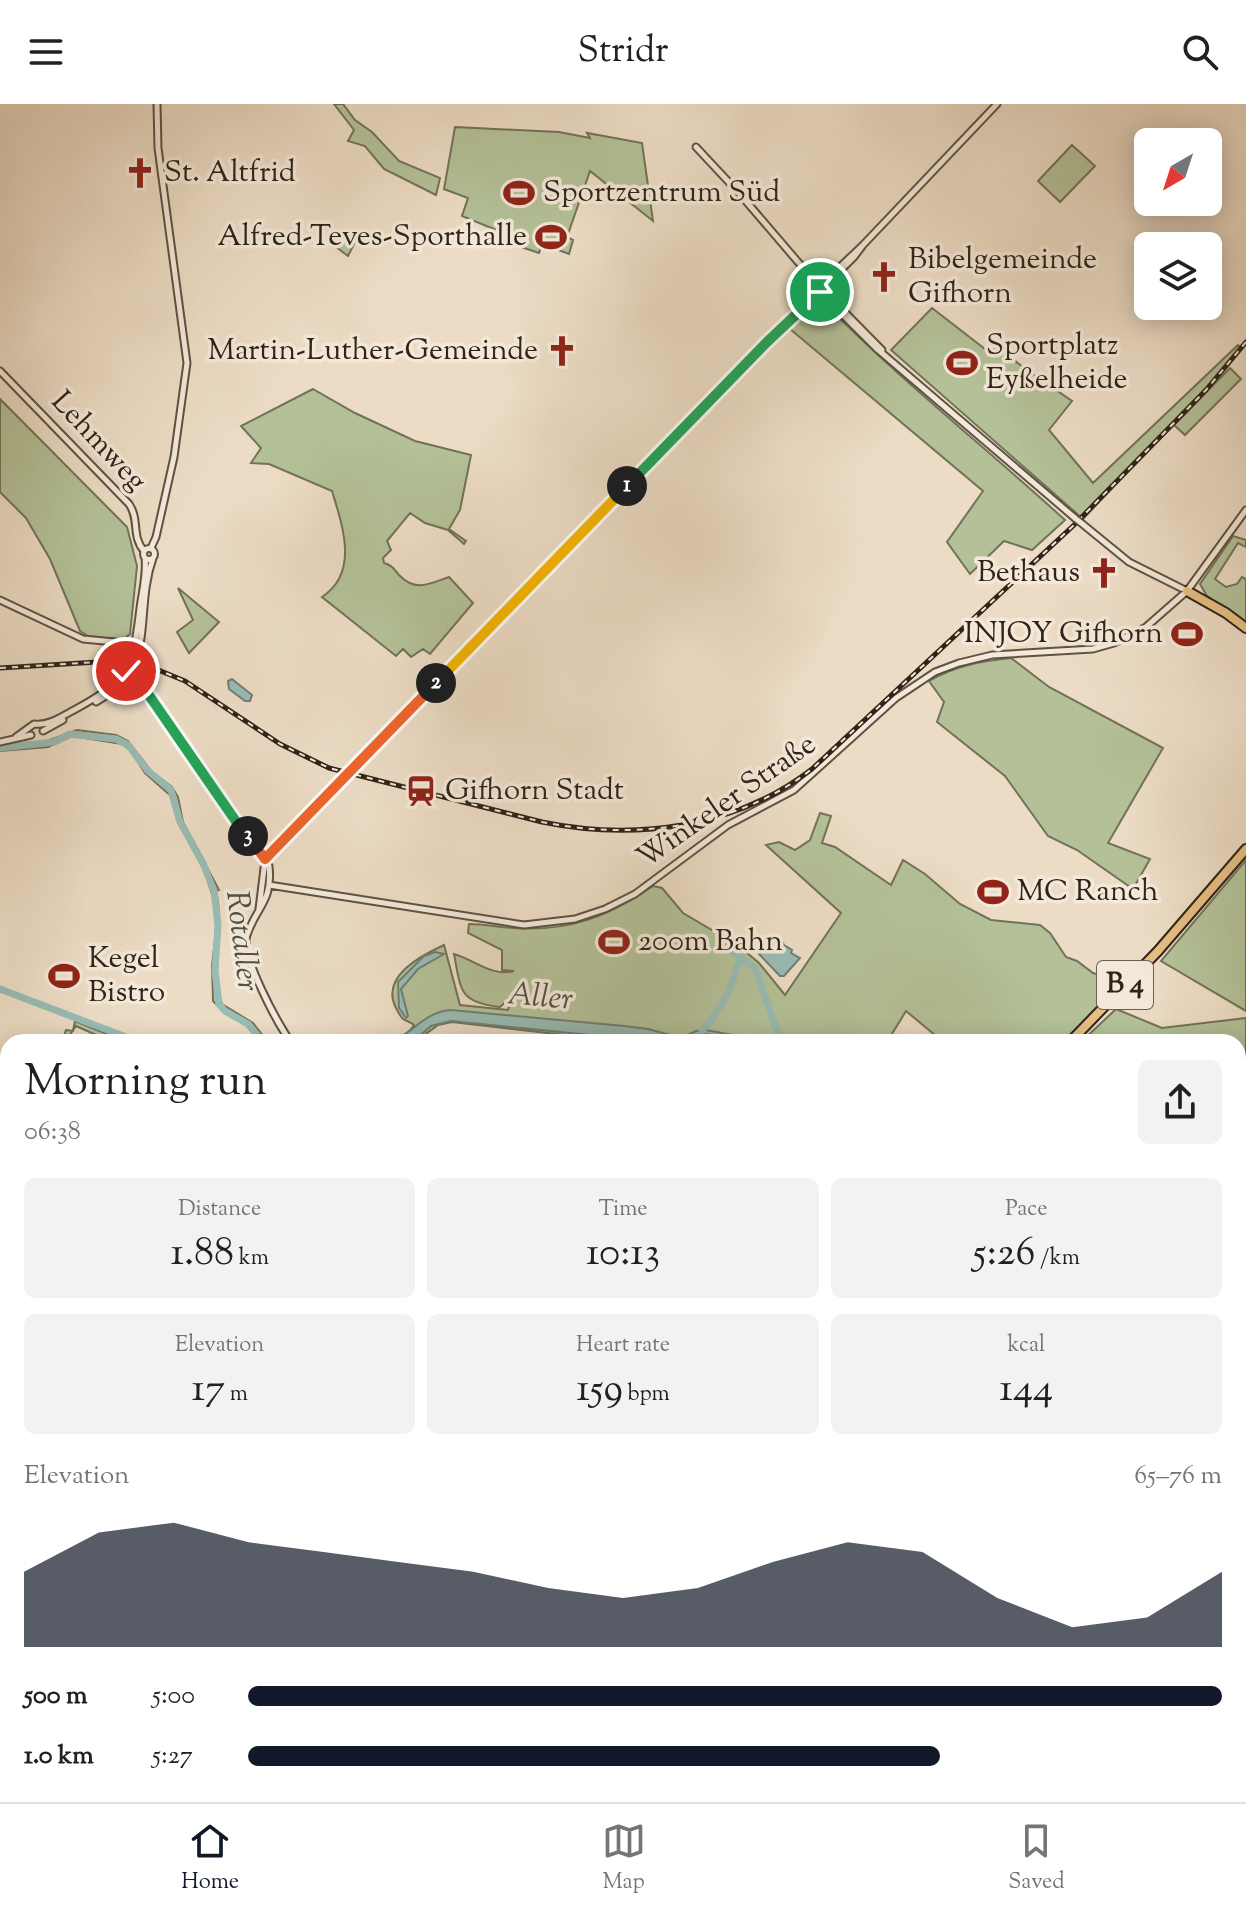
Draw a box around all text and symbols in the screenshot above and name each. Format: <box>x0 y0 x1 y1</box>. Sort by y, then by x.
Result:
text: Stridr <box>578 26 668 78</box>
icon: menu <box>24 30 68 74</box>
icon: search <box>1178 30 1222 74</box>
north arrow <box>1134 128 1222 216</box>
map controls <box>1134 128 1222 320</box>
place label: St. Altfrid <box>164 152 296 195</box>
church icon: St. Altfrid <box>123 156 157 190</box>
place label: Sportzentrum Süd <box>543 172 780 215</box>
sports icon: Sportzentrum Süd <box>502 176 536 210</box>
place label: Alfred-Teves-Sporthalle <box>217 216 527 259</box>
sports icon: Alfred-Teves-Sporthalle <box>534 220 568 254</box>
button: layers <box>1134 232 1222 320</box>
place label: Bibelgemeinde Gifhorn <box>908 239 1097 316</box>
pin <box>786 258 854 326</box>
church icon: Bibelgemeinde Gifhorn <box>867 260 901 294</box>
icon: arrive <box>798 270 842 314</box>
place label: Sportplatz Eyßelheide <box>986 325 1127 402</box>
place label: Martin-Luther-Gemeinde <box>207 330 538 373</box>
church icon: Martin-Luther-Gemeinde <box>545 334 579 368</box>
sports icon: Sportplatz Eyßelheide <box>945 346 979 380</box>
street label: Lehmweg <box>40 382 156 502</box>
pin: 1 <box>607 466 647 506</box>
text: 1 <box>623 470 631 502</box>
place label: Bethaus <box>977 552 1080 595</box>
church icon: Bethaus <box>1087 556 1121 590</box>
place label: INJOY Gifhorn <box>964 613 1163 656</box>
sports icon: INJOY Gifhorn <box>1170 617 1204 651</box>
pin <box>92 637 160 705</box>
icon: check <box>104 649 148 693</box>
pin: 2 <box>416 663 456 703</box>
text: 2 <box>431 667 441 699</box>
street label: Winkeler Straße <box>629 724 825 880</box>
place label: Gifhorn Stadt <box>445 770 624 813</box>
station icon: Gifhorn Stadt <box>404 774 438 808</box>
pin: 3 <box>228 816 268 856</box>
text: 3 <box>244 820 252 852</box>
place label: MC Ranch <box>1017 871 1159 914</box>
sports icon: MC Ranch <box>976 875 1010 909</box>
water label: Rotaller <box>212 888 270 994</box>
place label: 200m Bahn <box>638 921 783 964</box>
sports icon: 200m Bahn <box>597 925 631 959</box>
place label: Kegel Bistro <box>88 938 165 1015</box>
sports icon: Kegel Bistro <box>47 959 81 993</box>
road number: B 4 <box>1097 961 1153 1009</box>
water label: Aller <box>505 972 575 1024</box>
text: Morning run <box>24 1052 267 1115</box>
button: share <box>1138 1060 1222 1144</box>
text: 06:38 <box>24 1114 81 1151</box>
text: Distance <box>178 1194 261 1226</box>
text: Time <box>599 1194 647 1226</box>
text: Pace <box>1005 1194 1047 1226</box>
text: 1.88 <box>170 1226 234 1283</box>
text: 10:13 <box>586 1226 660 1283</box>
text: 5:26 <box>973 1226 1035 1283</box>
text: km <box>234 1243 269 1275</box>
text: /km <box>1035 1243 1080 1275</box>
text: Elevation <box>175 1330 264 1362</box>
text: Heart rate <box>576 1330 670 1362</box>
text: kcal <box>1007 1330 1045 1362</box>
text: 17 <box>191 1362 225 1419</box>
text: 159 <box>576 1362 623 1419</box>
text: 144 <box>999 1362 1053 1419</box>
text: m <box>225 1379 248 1411</box>
text: bpm <box>623 1379 670 1411</box>
text: Elevation <box>24 1458 129 1495</box>
text: 65–76 m <box>1134 1458 1222 1495</box>
text: 500 m <box>24 1678 87 1715</box>
text: 5:00 <box>152 1678 195 1715</box>
text: 1.0 km <box>24 1738 94 1775</box>
text: 5:27 <box>152 1738 193 1775</box>
tab: Home <box>181 1819 239 1899</box>
tab: Map <box>602 1819 646 1899</box>
tab: Saved <box>1008 1819 1065 1899</box>

